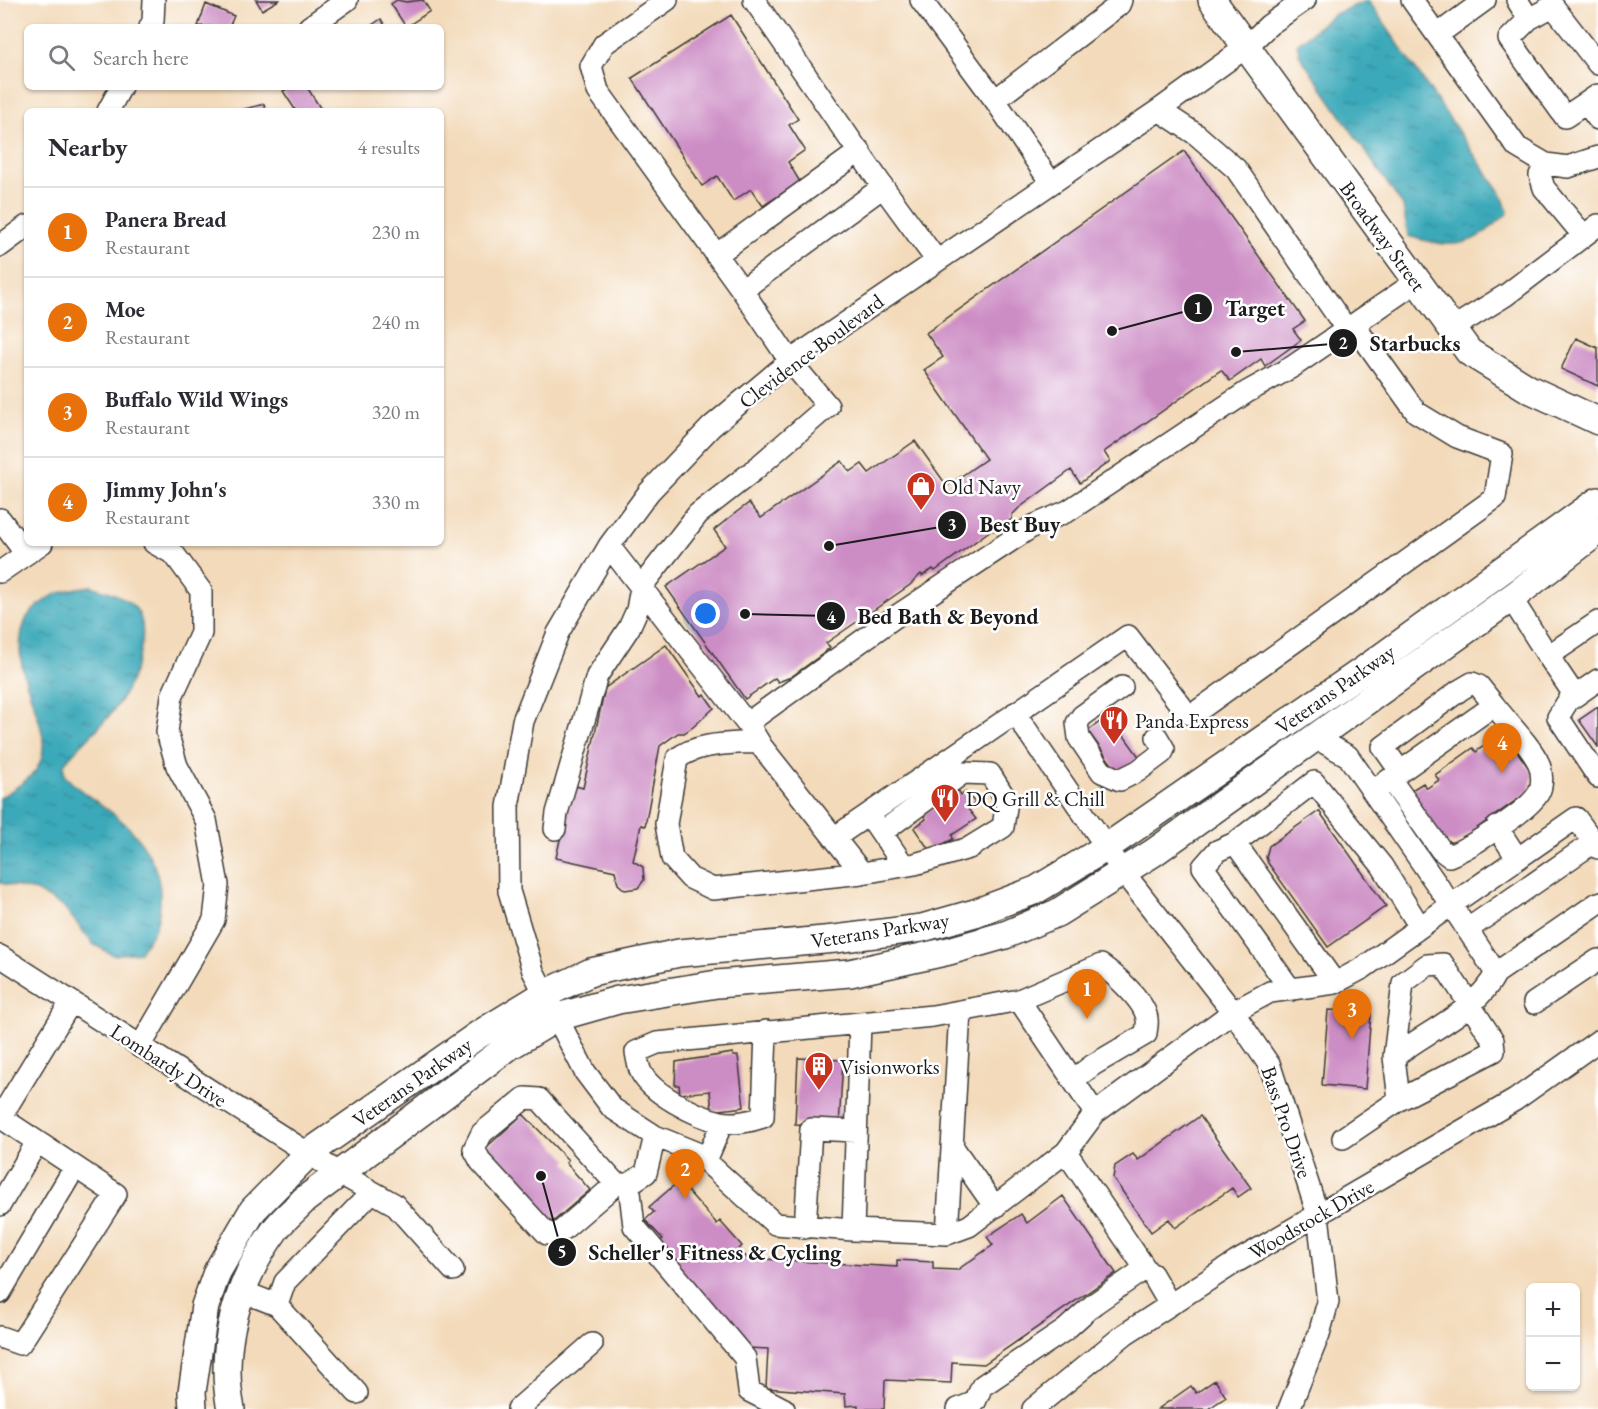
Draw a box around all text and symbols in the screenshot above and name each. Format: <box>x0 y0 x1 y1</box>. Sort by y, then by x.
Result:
search box <box>24 24 444 90</box>
icon: search <box>45 41 78 74</box>
text: Search here <box>93 43 188 72</box>
text: Nearby <box>48 130 128 164</box>
text: 4 results <box>357 134 420 160</box>
street label: Broadway Street <box>1334 175 1432 297</box>
text: Panera Bread <box>105 205 227 234</box>
text: 1 <box>62 219 73 245</box>
text: 230 m <box>372 219 420 245</box>
text: Restaurant <box>105 234 190 260</box>
street label: Clevidence Boulevard <box>733 287 889 414</box>
callout: Target <box>1183 288 1297 328</box>
text: Target <box>1225 294 1286 323</box>
text: Moe <box>105 295 145 324</box>
text: 1 <box>1193 296 1203 319</box>
text: 2 <box>62 309 73 335</box>
text: 240 m <box>372 309 420 335</box>
callout: Starbucks <box>1328 323 1473 363</box>
text: Restaurant <box>105 324 190 350</box>
text: Starbucks <box>1370 329 1460 358</box>
text: 2 <box>1338 331 1348 354</box>
text: Buffalo Wild Wings <box>105 385 288 414</box>
text: 3 <box>62 399 73 425</box>
text: 320 m <box>372 399 420 425</box>
text: Restaurant <box>105 414 190 440</box>
shop icon: Old Navy <box>905 470 937 512</box>
place label: Old Navy <box>942 473 1022 500</box>
text: Jimmy John's <box>105 475 227 504</box>
text: 4 <box>62 489 73 515</box>
text: 330 m <box>372 489 420 515</box>
text: Restaurant <box>105 504 190 530</box>
callout: Best Buy <box>937 505 1072 545</box>
text: Best Buy <box>980 510 1061 539</box>
text: 3 <box>947 513 957 536</box>
callout: Bed Bath & Beyond <box>816 596 1051 636</box>
your location <box>691 599 720 628</box>
text: Bed Bath & Beyond <box>857 602 1039 631</box>
text: 4 <box>826 605 836 628</box>
street label: Veterans Parkway <box>1270 637 1401 740</box>
restaurant icon: Panda Express <box>1098 704 1130 746</box>
place label: Panda Express <box>1135 707 1249 734</box>
pin: 4 <box>1482 724 1522 773</box>
restaurant icon: DQ Grill & Chill <box>929 782 961 824</box>
place label: DQ Grill & Chill <box>966 785 1105 813</box>
street label: Veterans Parkway <box>809 906 952 954</box>
pin: 1 <box>1068 970 1106 1019</box>
pin: 3 <box>1332 990 1372 1039</box>
street label: Lombardy Drive <box>106 1017 232 1113</box>
street label: Veterans Parkway <box>347 1030 478 1133</box>
building icon: Visionworks <box>803 1050 835 1092</box>
place label: Visionworks <box>840 1053 940 1080</box>
street label: Bass Pro Drive <box>1255 1063 1319 1181</box>
pin: 2 <box>666 1150 704 1199</box>
street label: Woodstock Drive <box>1244 1172 1378 1266</box>
callout: Scheller's Fitness & Cycling <box>547 1232 853 1272</box>
text: Scheller's Fitness & Cycling <box>589 1238 842 1267</box>
text: 5 <box>557 1240 567 1263</box>
map controls <box>1526 1283 1580 1391</box>
button: + <box>1526 1283 1580 1337</box>
button: − <box>1526 1337 1580 1391</box>

